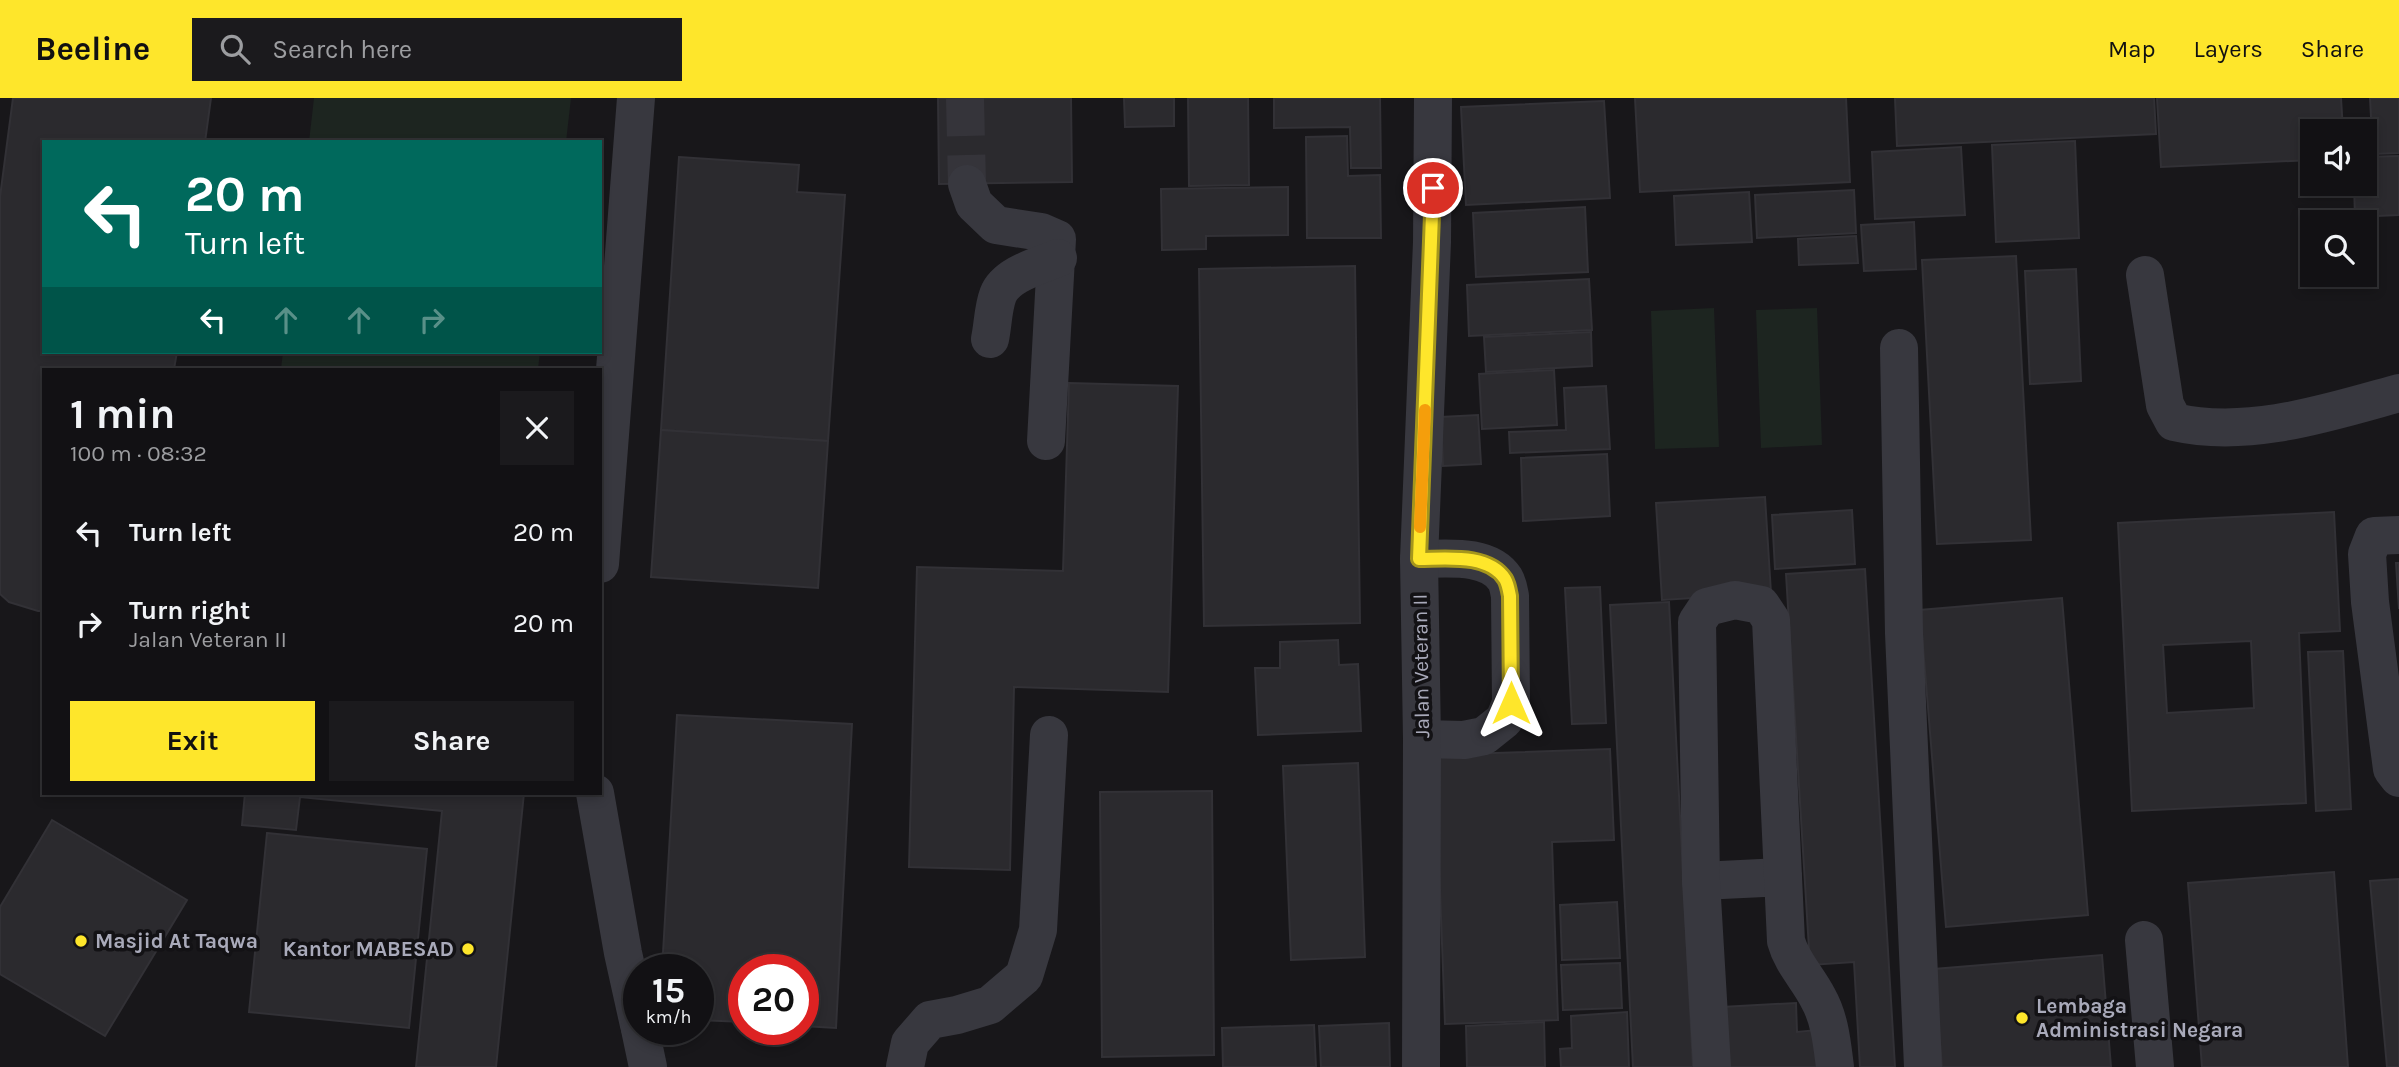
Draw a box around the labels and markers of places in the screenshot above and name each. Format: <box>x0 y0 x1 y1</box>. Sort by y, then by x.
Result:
pin <box>1403 158 1463 218</box>
place label: Masjid At Taqwa <box>95 929 258 954</box>
marker: Masjid At Taqwa <box>73 933 89 949</box>
place label: Kantor MABESAD <box>283 937 454 961</box>
marker: Kantor MABESAD <box>460 941 476 957</box>
place label: Lembaga Administrasi Negara <box>2036 994 2243 1042</box>
marker: Lembaga Administrasi Negara <box>2014 1010 2030 1026</box>

